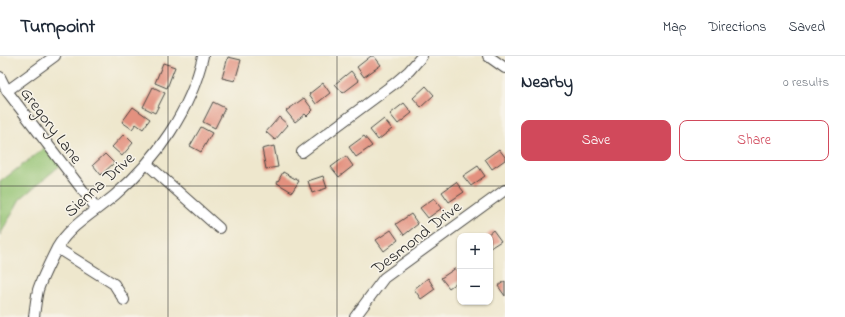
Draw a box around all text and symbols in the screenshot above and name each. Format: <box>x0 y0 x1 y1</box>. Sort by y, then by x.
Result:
text: Turnpoint <box>20 14 95 41</box>
text: Map <box>663 17 686 38</box>
text: Directions <box>708 17 766 38</box>
text: Saved <box>788 17 825 38</box>
text: Nearby <box>521 70 573 95</box>
text: 0 results <box>783 73 829 92</box>
street label: Gregory Lane <box>12 82 88 171</box>
button: Save <box>521 120 671 161</box>
button: Share <box>679 120 829 161</box>
street label: Sienna Drive <box>59 146 141 224</box>
street label: Desmond Drive <box>366 195 468 282</box>
map controls <box>457 233 493 305</box>
button: + <box>457 233 493 269</box>
button: − <box>457 269 493 305</box>

